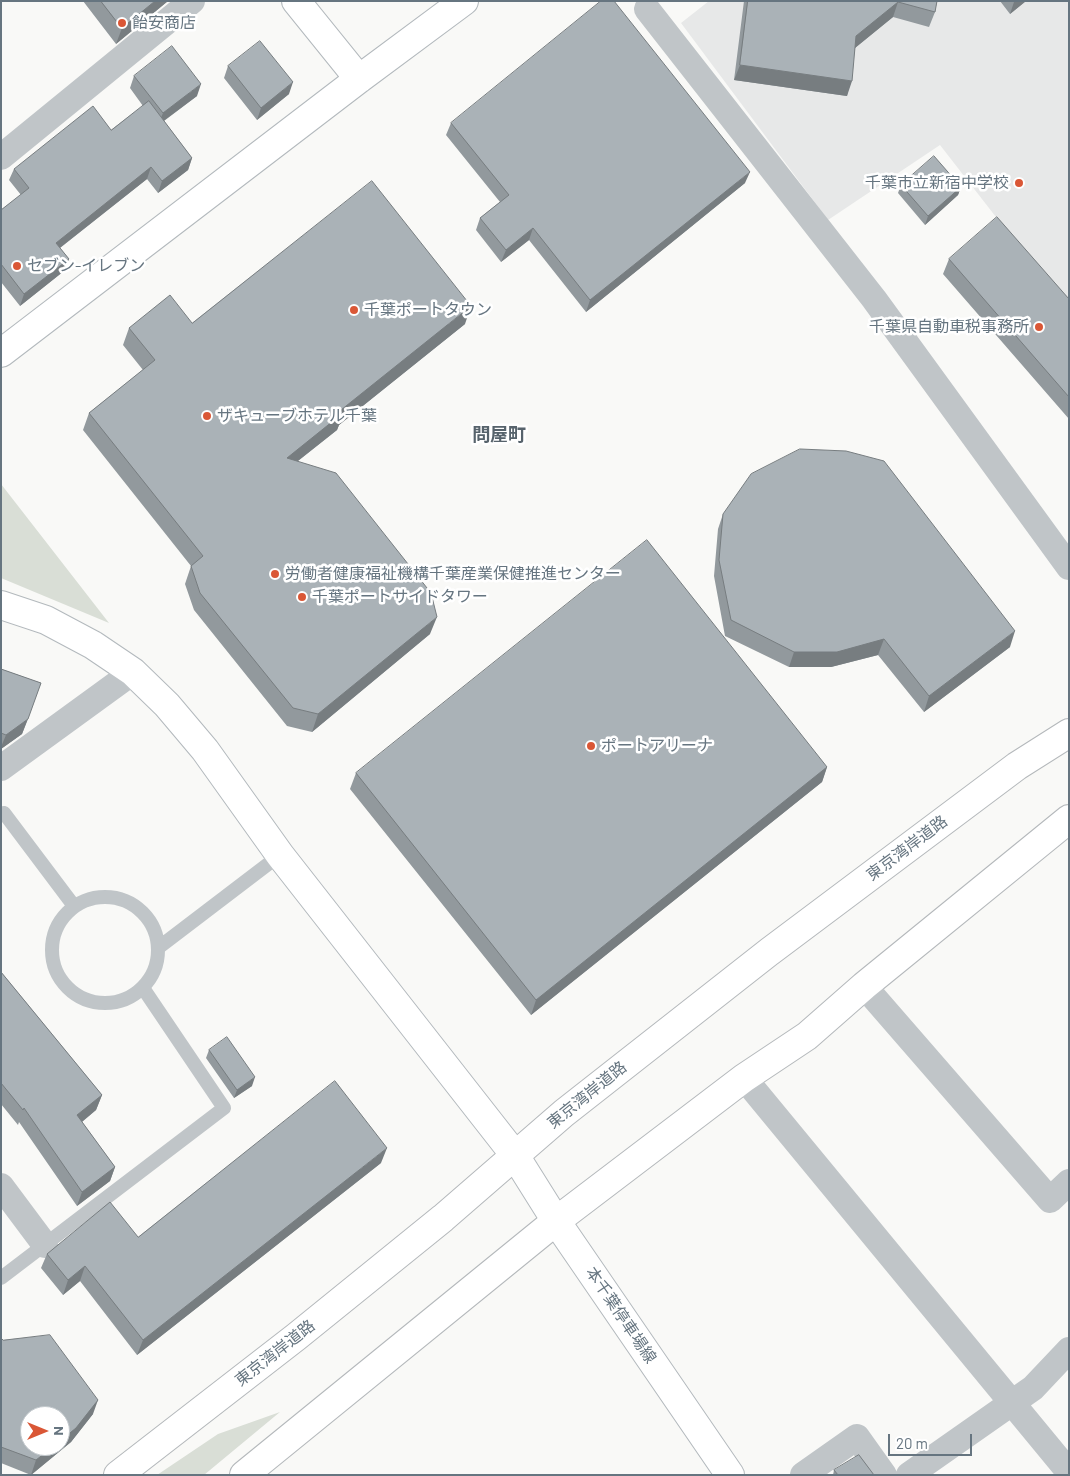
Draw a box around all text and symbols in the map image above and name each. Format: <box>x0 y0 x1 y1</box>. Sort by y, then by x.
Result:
place label: 飴安商店 <box>132 13 196 33</box>
marker: 飴安商店 <box>116 17 128 29</box>
place label: 千葉市立新宿中学校 <box>865 173 1009 193</box>
marker: 千葉市立新宿中学校 <box>1013 177 1025 189</box>
place label: セブン-イレブン <box>27 256 145 276</box>
marker: セブン-イレブン <box>11 260 23 272</box>
place label: 千葉ポートタウン <box>364 300 492 320</box>
marker: 千葉ポートタウン <box>348 304 360 316</box>
place label: 千葉県自動車税事務所 <box>869 317 1029 337</box>
marker: 千葉県自動車税事務所 <box>1033 321 1045 333</box>
place label: ザキューブホテル千葉 <box>217 406 377 426</box>
marker: ザキューブホテル千葉 <box>201 410 213 422</box>
district label: 問屋町 <box>472 424 526 446</box>
place label: 労働者健康福祉機構千葉産業保健推進センター <box>285 564 621 584</box>
marker: 労働者健康福祉機構千葉産業保健推進センター <box>269 568 281 580</box>
place label: 千葉ポートサイドタワー <box>312 587 488 607</box>
marker: 千葉ポートサイドタワー <box>296 591 308 603</box>
place label: ポートアリーナ <box>601 736 713 756</box>
marker: ポートアリーナ <box>585 740 597 752</box>
street label: 東京湾岸道路 <box>863 811 951 885</box>
street label: 東京湾岸道路 <box>544 1057 630 1133</box>
street label: 本千葉停車場線 <box>582 1263 660 1367</box>
street label: 東京湾岸道路 <box>231 1316 319 1390</box>
north arrow <box>20 1406 70 1456</box>
scale bar <box>890 1424 974 1456</box>
text: N <box>51 1426 68 1436</box>
text: 20 m <box>896 1434 928 1452</box>

